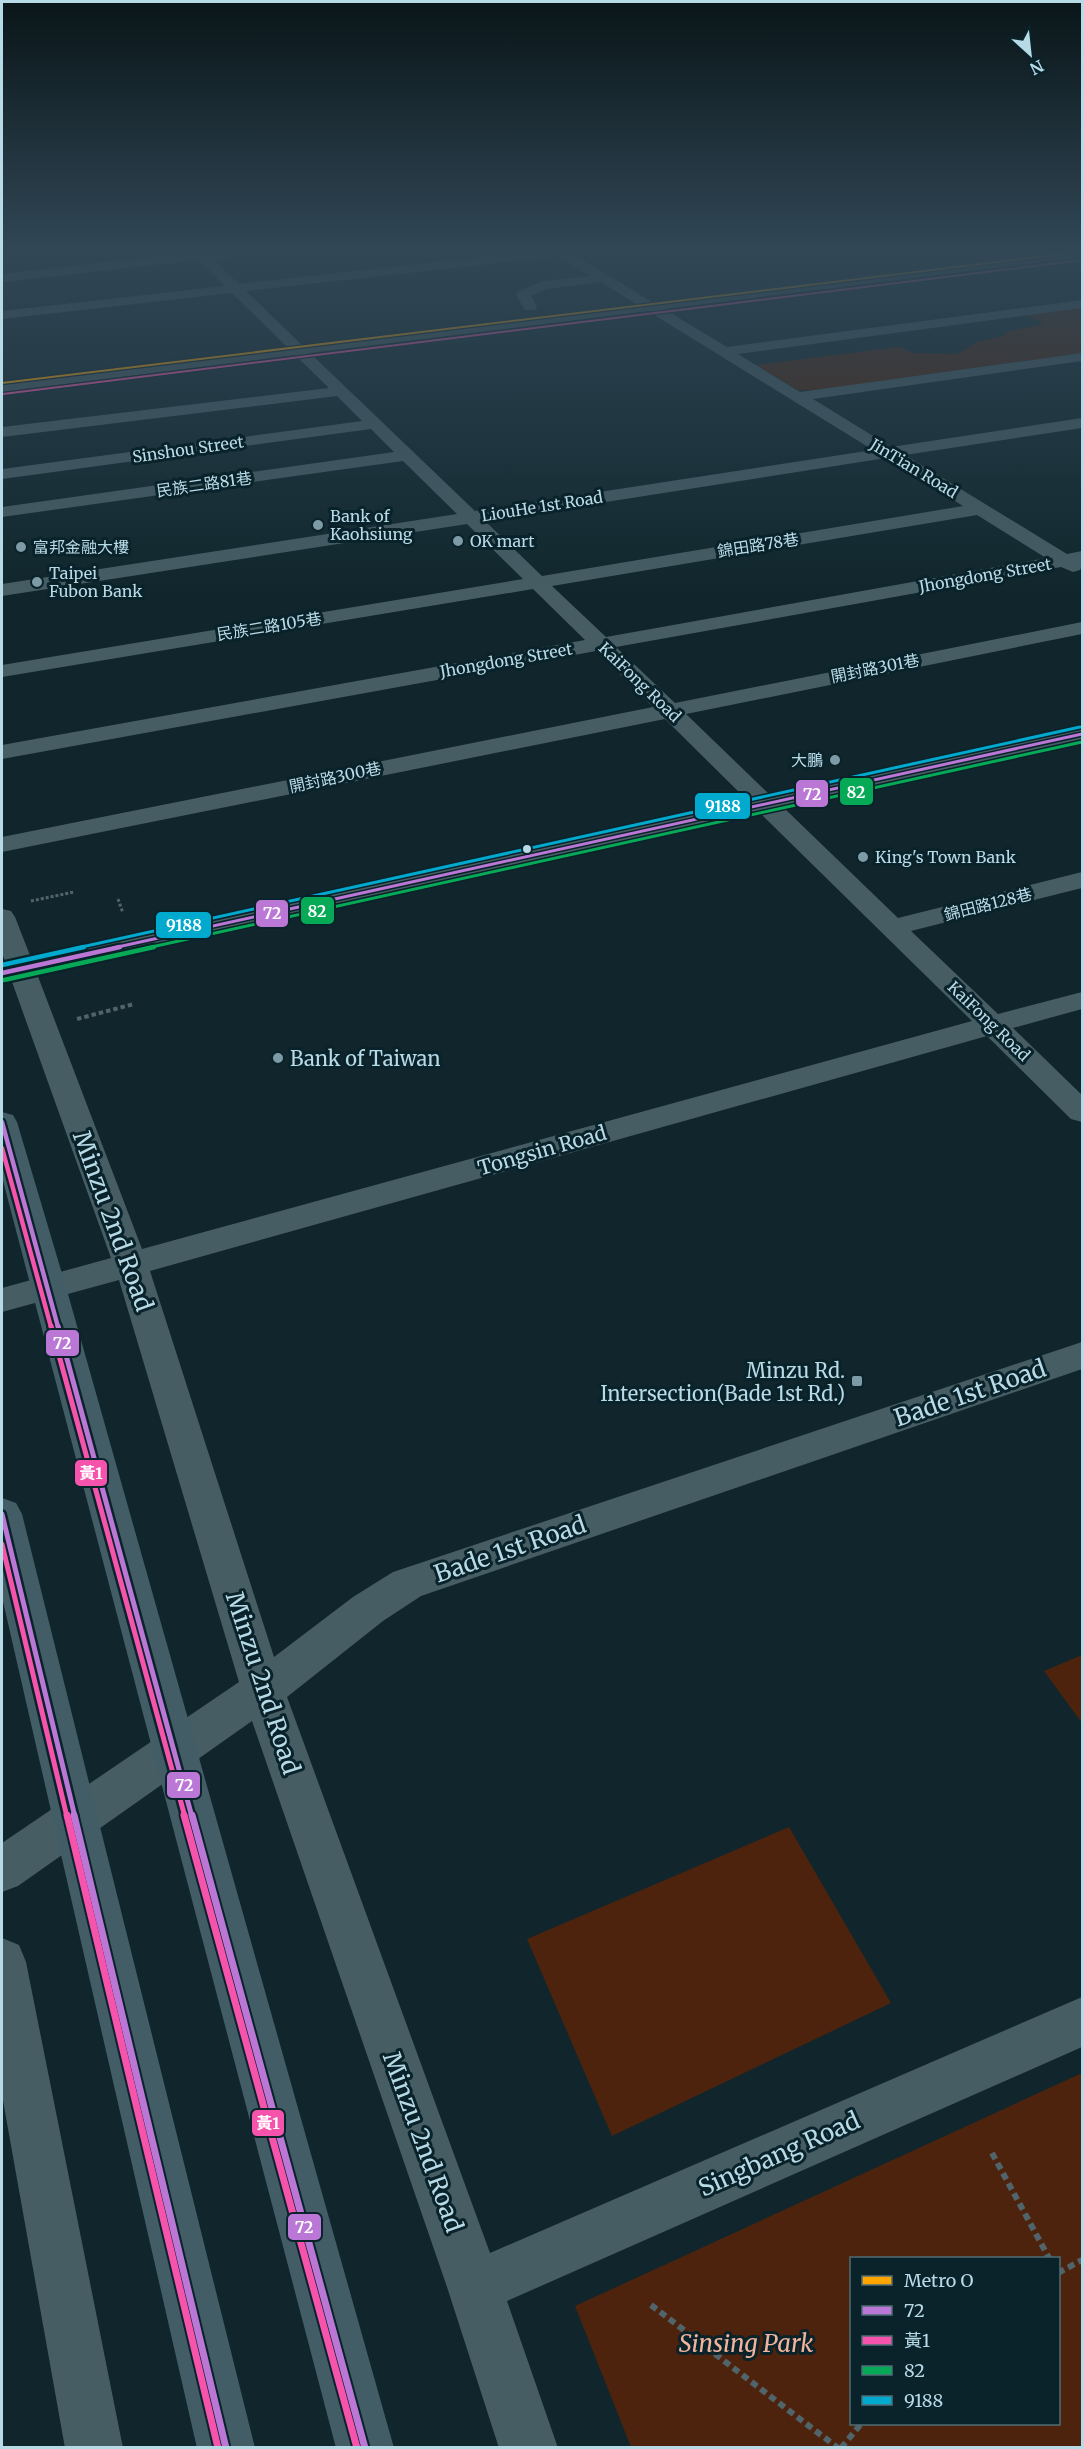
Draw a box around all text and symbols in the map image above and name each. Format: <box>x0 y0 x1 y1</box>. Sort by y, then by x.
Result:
north arrow <box>1000 24 1060 84</box>
text: N <box>1026 56 1047 79</box>
street label: Sinshou Street <box>131 431 246 467</box>
street label: JinTian Road <box>866 433 962 502</box>
street label: 民族二路81巷 <box>155 467 253 501</box>
street label: LiouHe 1st Road <box>480 486 605 525</box>
place label: Bank of Kaohsiung <box>330 506 413 544</box>
marker: Bank of Kaohsiung <box>311 518 325 532</box>
street label: 錦田路78巷 <box>716 529 800 561</box>
place label: OK mart <box>470 531 535 551</box>
marker: OK mart <box>451 534 465 548</box>
place label: 富邦金融大樓 <box>33 537 129 557</box>
marker: 富邦金融大樓 <box>14 540 28 554</box>
street label: Jhongdong Street <box>916 553 1054 597</box>
place label: Taipei Fubon Bank <box>49 563 143 601</box>
marker: Taipei Fubon Bank <box>30 575 44 589</box>
street label: 民族二路105巷 <box>215 608 323 644</box>
street label: Jhongdong Street <box>437 638 575 682</box>
street label: KaiFong Road <box>595 638 685 726</box>
street label: 開封路301巷 <box>829 650 921 686</box>
place label: 大鵬 <box>791 750 823 770</box>
marker: 大鵬 <box>828 753 842 767</box>
street label: 開封路300巷 <box>287 757 383 797</box>
line badge: 82 <box>839 777 874 806</box>
line badge: 72 <box>795 779 829 808</box>
text: 82 <box>846 782 866 802</box>
text: 72 <box>803 784 821 804</box>
line badge: 9188 <box>694 792 751 820</box>
text: 9188 <box>705 796 741 816</box>
unlabelled marker <box>521 843 533 855</box>
place label: King's Town Bank <box>875 847 1017 867</box>
marker: King's Town Bank <box>856 850 870 864</box>
street label: 錦田路128巷 <box>942 883 1034 925</box>
line badge: 82 <box>300 896 335 925</box>
line badge: 72 <box>255 899 289 928</box>
text: 82 <box>307 901 327 921</box>
text: 72 <box>263 903 281 923</box>
line badge: 9188 <box>155 911 212 939</box>
text: 9188 <box>166 915 202 935</box>
street label: KaiFong Road <box>944 977 1034 1065</box>
place label: Bank of Taiwan <box>290 1046 440 1071</box>
marker: Bank of Taiwan <box>271 1051 285 1065</box>
street label: Tongsin Road <box>475 1120 609 1180</box>
street label: Minzu 2nd Road <box>66 1126 160 1316</box>
line badge: 72 <box>45 1329 80 1357</box>
text: 72 <box>53 1333 71 1353</box>
street label: Bade 1st Road <box>890 1353 1050 1433</box>
place label: Minzu Rd. Intersection(Bade 1st Rd.) <box>600 1358 845 1406</box>
marker: Minzu Rd. Intersection(Bade 1st Rd.) <box>850 1374 864 1388</box>
line badge: 黃1 <box>74 1459 108 1487</box>
text: 黃1 <box>79 1463 103 1483</box>
street label: Bade 1st Road <box>430 1509 590 1589</box>
street label: Minzu 2nd Road <box>219 1588 307 1778</box>
line badge: 72 <box>166 1771 201 1799</box>
text: 72 <box>175 1775 193 1795</box>
street label: Minzu 2nd Road <box>376 2047 470 2237</box>
street label: Singbang Road <box>694 2105 864 2203</box>
line badge: 黃1 <box>251 2109 285 2137</box>
text: 黃1 <box>256 2113 280 2133</box>
line badge: 72 <box>287 2213 322 2241</box>
text: 72 <box>295 2217 313 2237</box>
legend <box>850 2257 1060 2425</box>
text: Metro O <box>904 2269 974 2292</box>
text: 72 <box>904 2299 925 2322</box>
park label: Sinsing Park <box>679 2328 813 2359</box>
text: 黃1 <box>904 2329 930 2352</box>
text: 82 <box>904 2359 925 2382</box>
text: 9188 <box>904 2389 943 2412</box>

